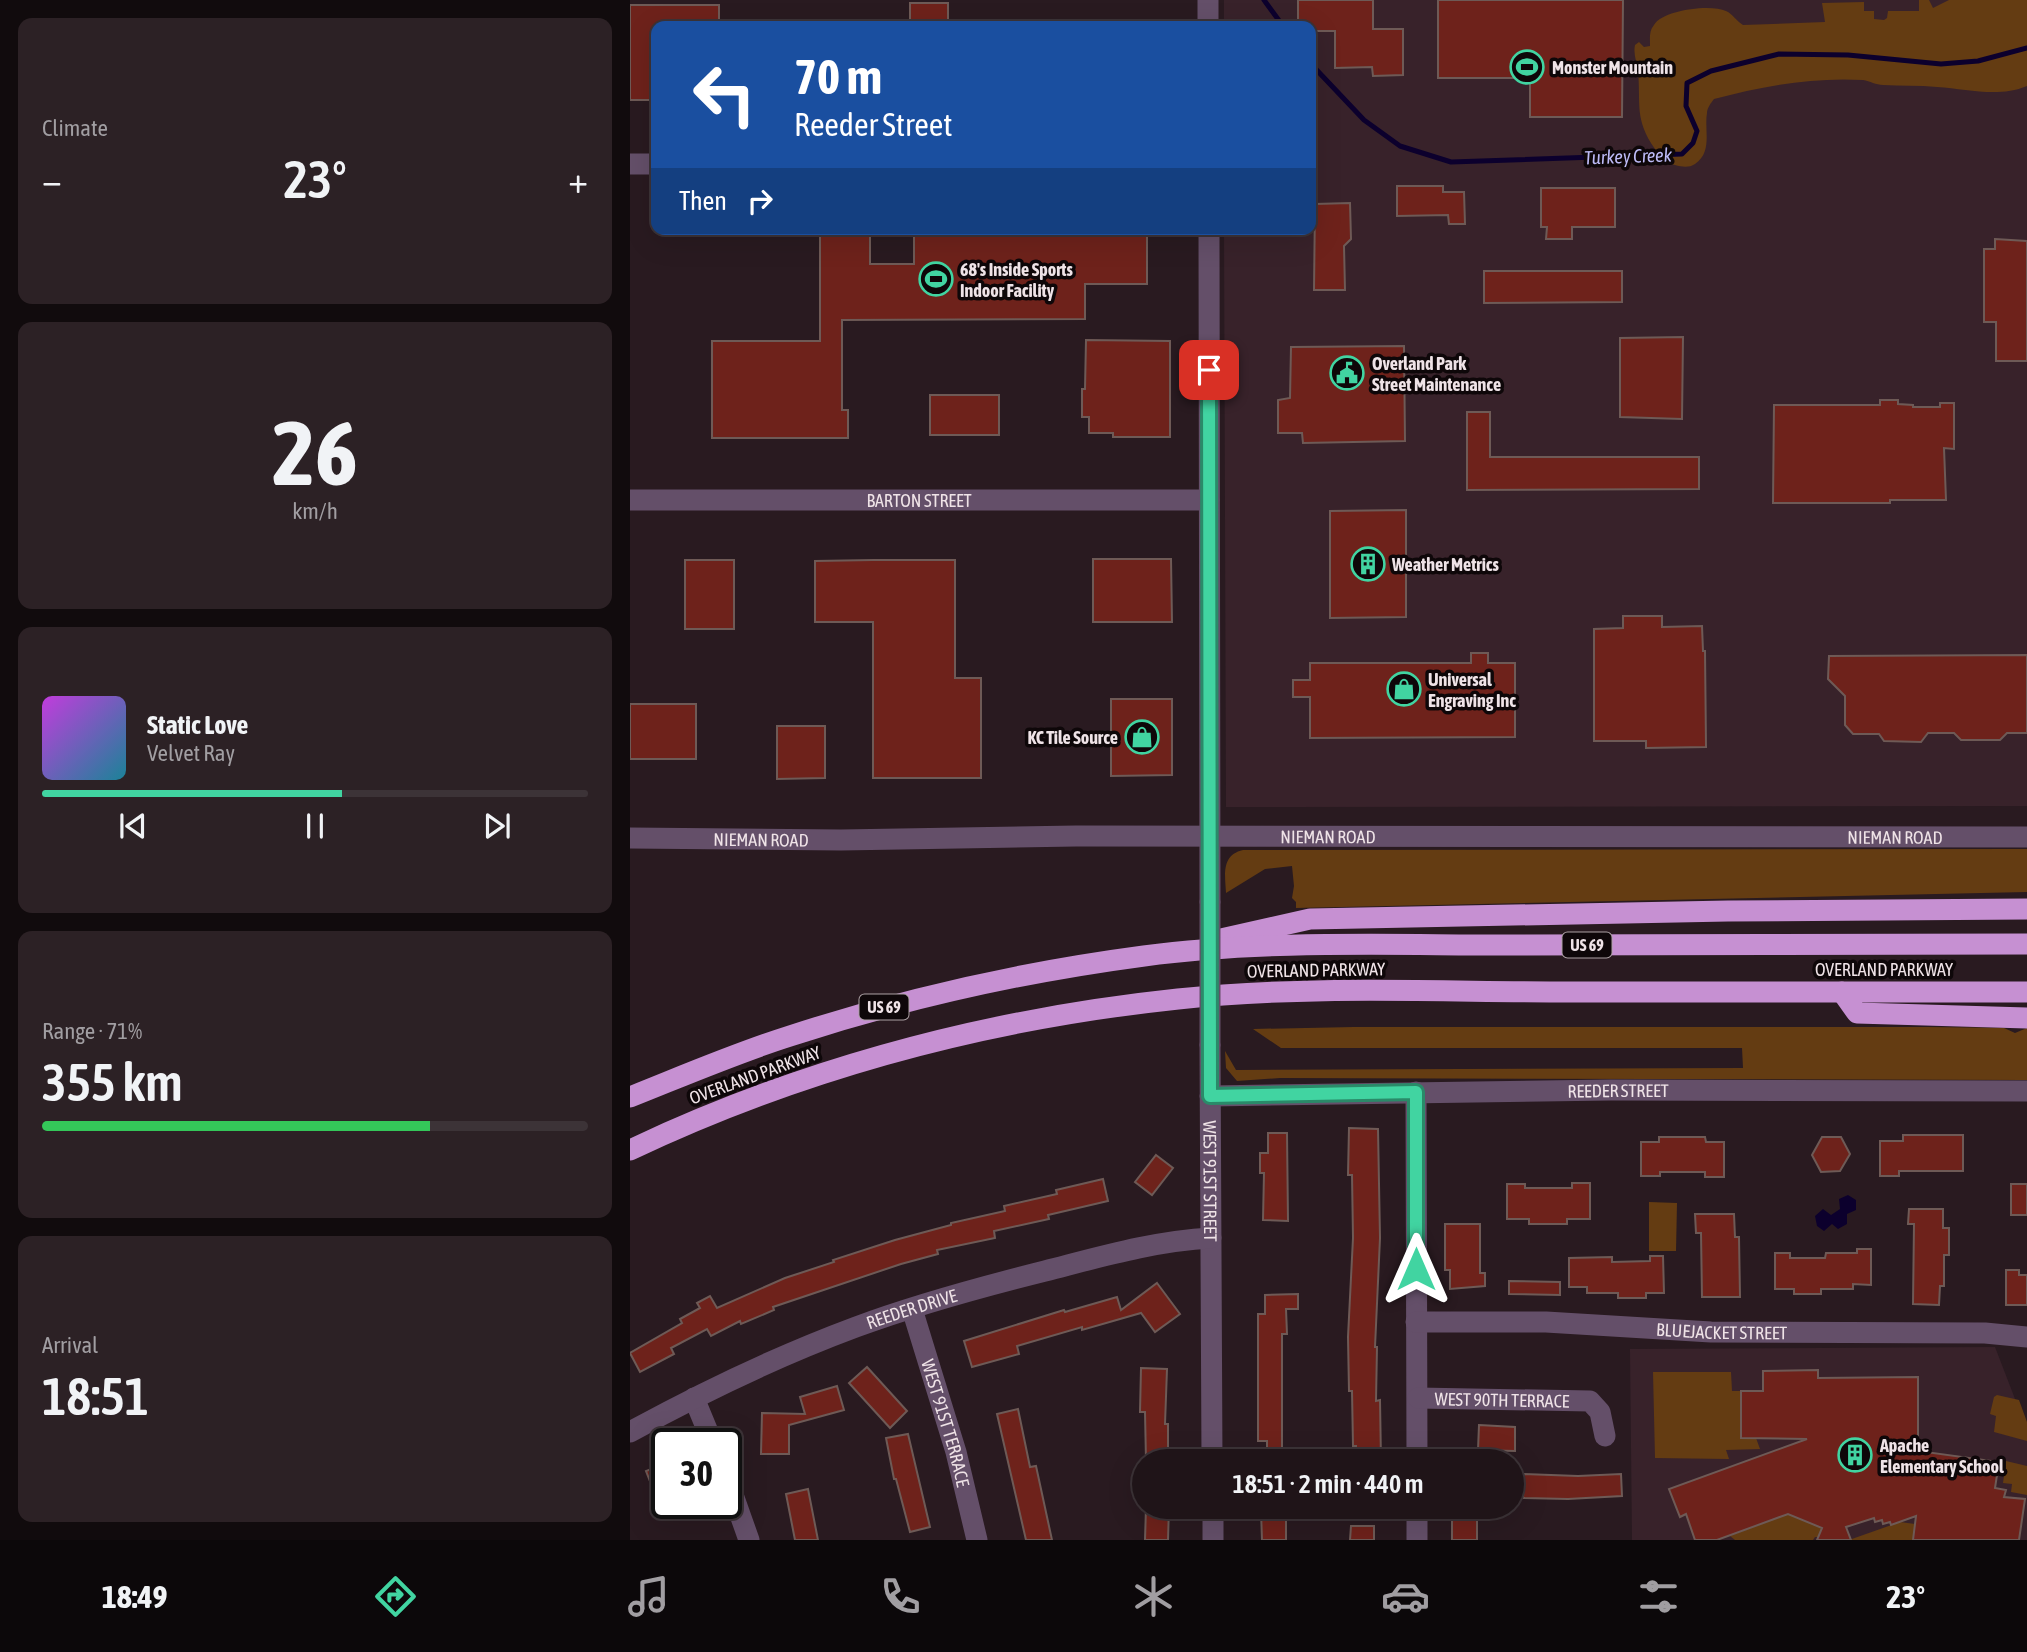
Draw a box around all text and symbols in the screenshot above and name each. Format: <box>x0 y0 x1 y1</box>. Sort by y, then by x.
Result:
text: 70 m <box>794 48 882 104</box>
sports icon: Monster Mountain <box>1508 48 1546 86</box>
icon: left <box>679 49 770 140</box>
place label: Monster Mountain <box>1552 57 1673 78</box>
text: Reeder Street <box>794 106 952 143</box>
text: Climate <box>42 115 108 141</box>
water label: Turkey Creek <box>1584 143 1673 169</box>
text: 23° <box>283 149 347 209</box>
text: − <box>42 158 62 201</box>
text: + <box>568 158 588 201</box>
icon: right <box>741 182 779 220</box>
text: Then <box>679 186 727 216</box>
place label: 68's Inside Sports Indoor Facility <box>960 259 1074 301</box>
sports icon: 68's Inside Sports Indoor Facility <box>917 260 955 298</box>
pin <box>1179 340 1239 400</box>
icon: arrive <box>1190 351 1228 389</box>
place label: Overland Park Street Maintenance <box>1372 353 1501 395</box>
public building icon: Overland Park Street Maintenance <box>1328 354 1366 392</box>
text: 26 <box>272 400 358 504</box>
street label: BARTON STREET <box>866 490 972 511</box>
text: km/h <box>292 498 338 524</box>
building icon: Weather Metrics <box>1349 545 1387 583</box>
place label: Weather Metrics <box>1391 554 1499 575</box>
place label: Universal Engraving Inc <box>1428 669 1516 711</box>
shop icon: Universal Engraving Inc <box>1385 670 1423 708</box>
text: Static Love <box>147 710 248 740</box>
shop icon: KC Tile Source <box>1123 718 1161 756</box>
place label: KC Tile Source <box>1027 727 1118 748</box>
text: Velvet Ray <box>147 740 235 766</box>
icon: previous <box>114 807 152 845</box>
icon: pause <box>296 807 334 845</box>
icon: next <box>478 807 516 845</box>
street label: NIEMAN ROAD <box>1280 826 1376 847</box>
street label: NIEMAN ROAD <box>1847 826 1943 847</box>
street label: NIEMAN ROAD <box>713 828 809 850</box>
road number: US 69 <box>1562 932 1612 958</box>
street label: OVERLAND PARKWAY <box>1247 958 1385 982</box>
street label: OVERLAND PARKWAY <box>1815 959 1953 980</box>
road number: US 69 <box>860 995 908 1020</box>
text: Range · 71% <box>42 1018 142 1044</box>
street label: OVERLAND PARKWAY <box>687 1042 823 1108</box>
text: 355 km <box>42 1052 183 1112</box>
street label: REEDER STREET <box>1567 1079 1669 1101</box>
street label: WEST 91ST STREET <box>1200 1120 1221 1242</box>
position arrow <box>1379 1232 1453 1306</box>
street label: REEDER DRIVE <box>864 1284 960 1333</box>
street label: BLUEJACKET STREET <box>1656 1318 1787 1343</box>
text: Arrival <box>42 1332 98 1358</box>
street label: WEST 91ST TERRACE <box>918 1357 974 1489</box>
text: 18:51 <box>42 1366 149 1426</box>
street label: WEST 90TH TERRACE <box>1434 1388 1570 1411</box>
speed limit sign: 30 <box>651 1428 742 1519</box>
place label: Apache Elementary School <box>1879 1435 2004 1477</box>
building icon: Apache Elementary School <box>1836 1436 1874 1474</box>
text: 18:51 · 2 min · 440 m <box>1233 1469 1423 1499</box>
icon: directions <box>371 1572 420 1621</box>
icon: music <box>624 1572 673 1621</box>
icon: phone <box>876 1572 925 1621</box>
icon: climate <box>1129 1572 1178 1621</box>
icon: car <box>1381 1572 1430 1621</box>
icon: filters <box>1634 1572 1683 1621</box>
text: 18:49 <box>102 1578 168 1615</box>
text: 23° <box>1886 1578 1925 1615</box>

